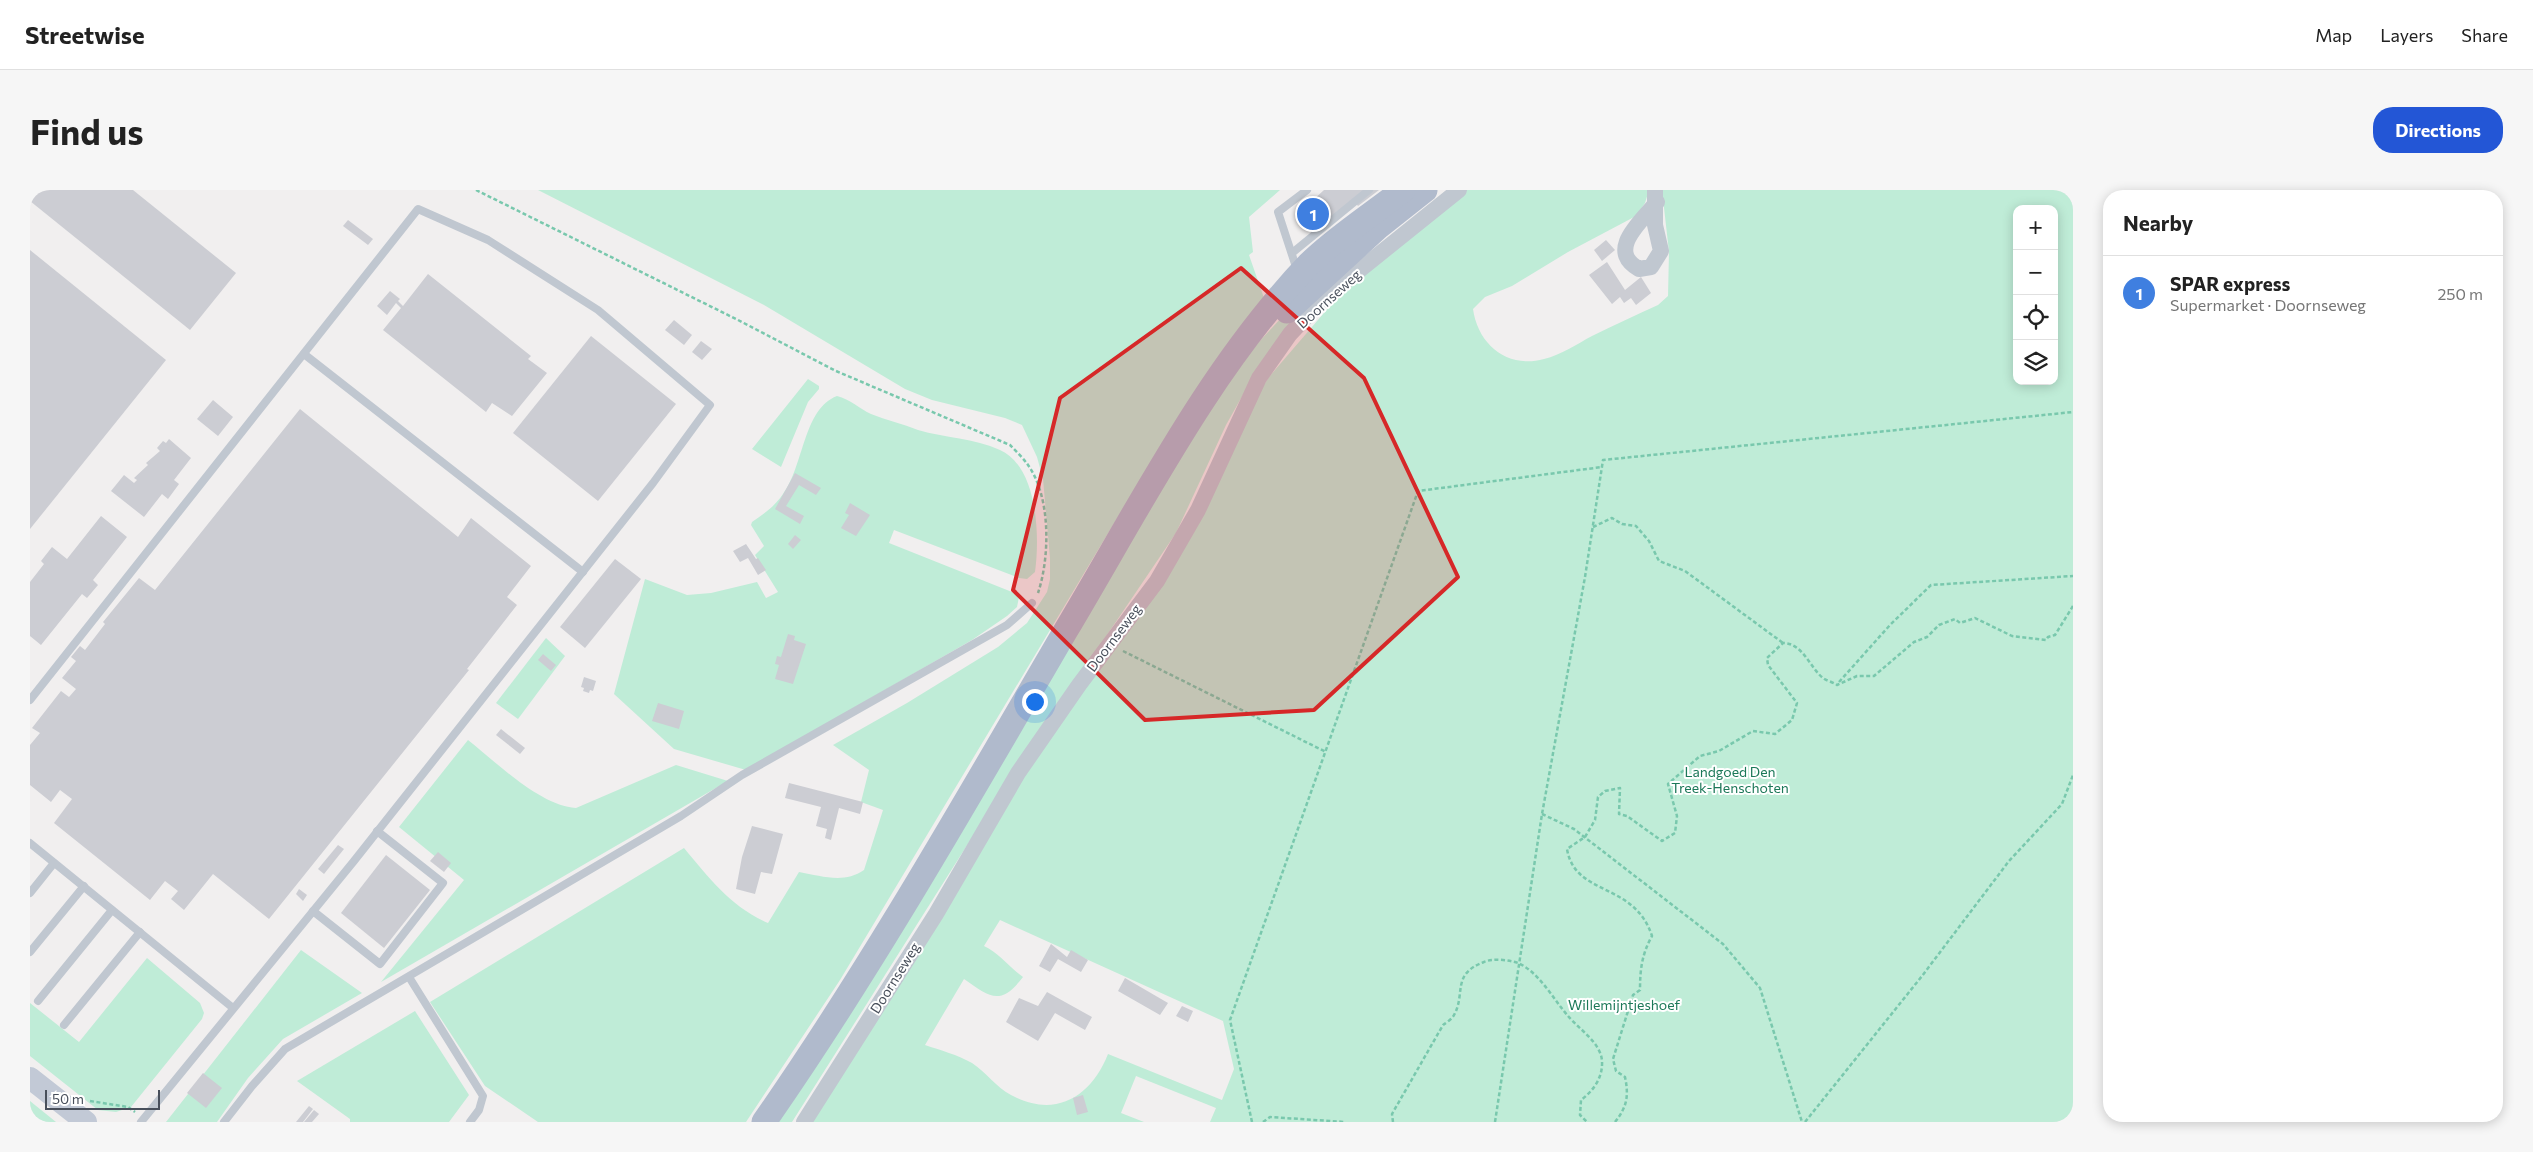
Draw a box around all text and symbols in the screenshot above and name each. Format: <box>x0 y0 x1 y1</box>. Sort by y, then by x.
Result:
text: Streetwise <box>25 20 145 49</box>
text: Map <box>2315 24 2352 46</box>
text: Layers <box>2380 24 2433 46</box>
text: Share <box>2461 24 2508 46</box>
button: Directions <box>2373 107 2503 153</box>
text: Find us <box>30 109 144 152</box>
pin: 1 <box>1297 195 1329 233</box>
map controls <box>2013 205 2058 385</box>
button: + <box>2013 205 2058 250</box>
text: Nearby <box>2123 210 2193 235</box>
button: − <box>2013 250 2058 295</box>
street label: Doornseweg <box>1293 265 1364 332</box>
text: SPAR express <box>2170 272 2290 295</box>
text: 1 <box>2135 284 2143 303</box>
text: 250 m <box>2437 284 2483 303</box>
button: locate <box>2013 295 2058 340</box>
text: Supermarket · Doornseweg <box>2170 295 2366 314</box>
button: layers <box>2013 340 2058 385</box>
street label: Doornseweg <box>1083 600 1145 675</box>
your location <box>1022 689 1048 715</box>
park label: Landgoed Den Treek-Henschoten <box>1671 763 1789 796</box>
street label: Doornseweg <box>866 939 923 1016</box>
park label: Willemijntjeshoef <box>1568 996 1680 1013</box>
scale bar <box>45 1087 160 1110</box>
text: 50 m <box>52 1090 84 1107</box>

